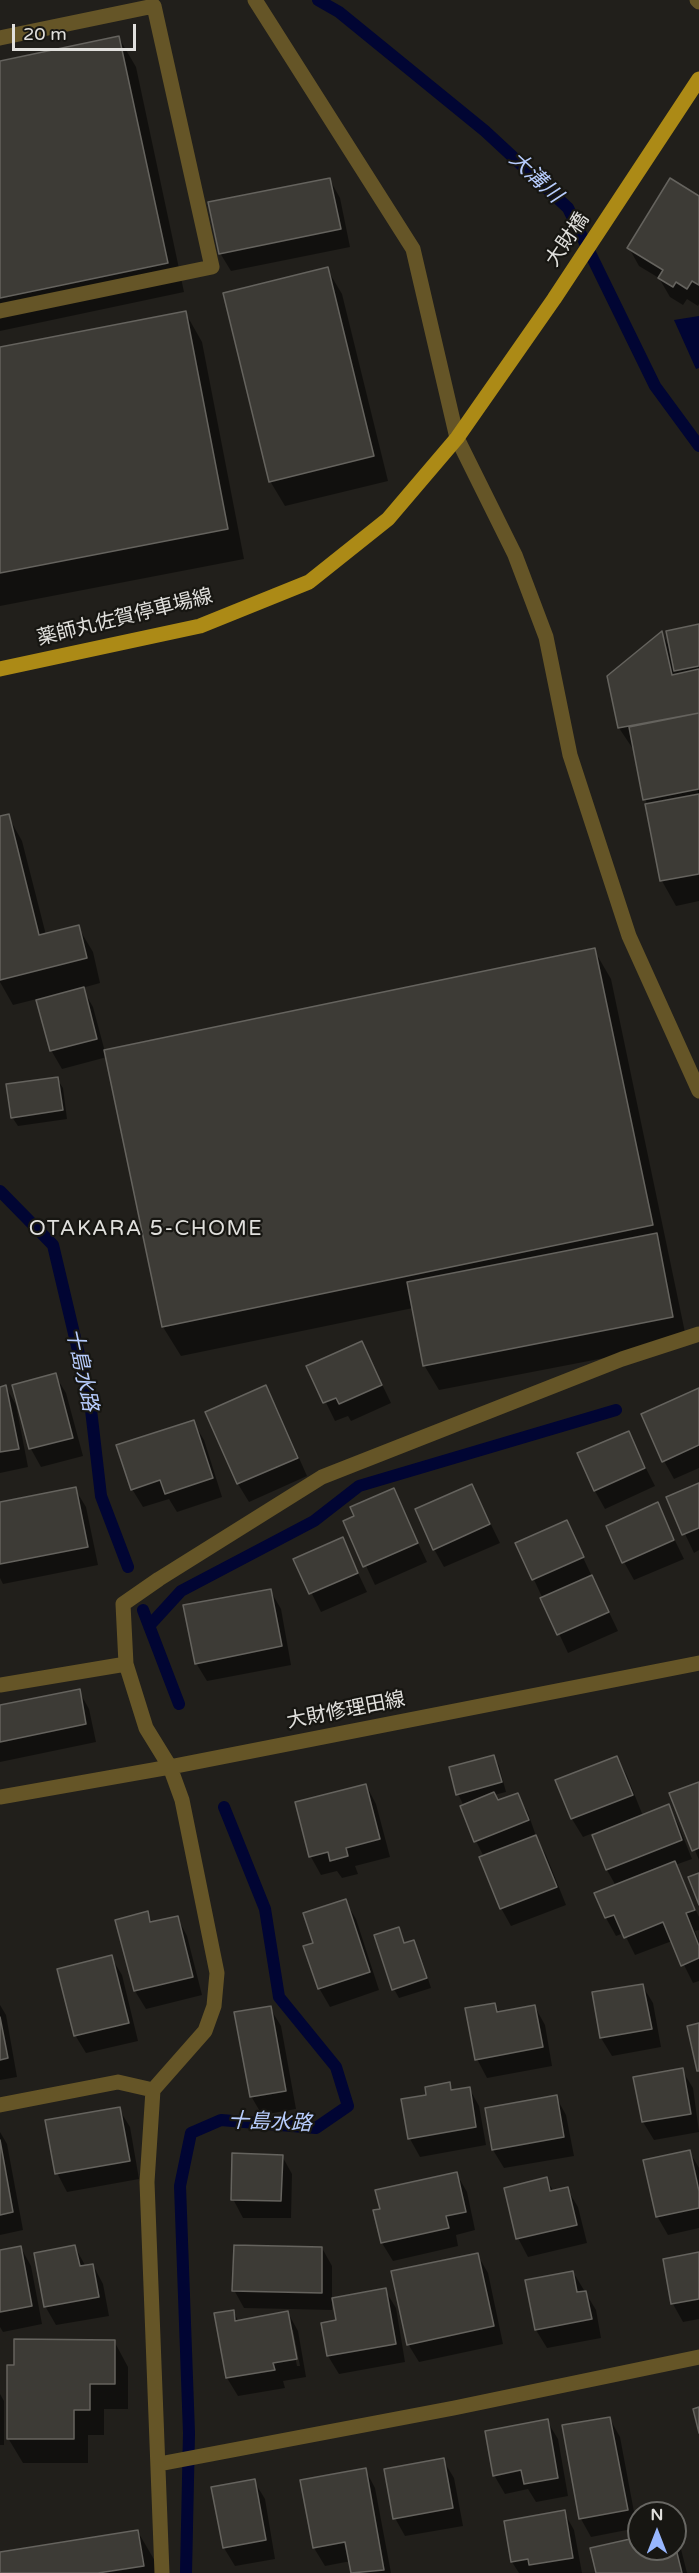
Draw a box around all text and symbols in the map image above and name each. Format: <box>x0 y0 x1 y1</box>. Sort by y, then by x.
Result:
scale bar <box>15 12 140 50</box>
text: 20 m <box>23 23 67 45</box>
water label: 大溝川 <box>503 147 567 209</box>
street label: 大財橋 <box>541 208 595 272</box>
street label: 薬師丸佐賀停車場線 <box>35 585 215 651</box>
district label: OTAKARA 5-CHOME <box>29 1216 263 1242</box>
water label: 十島水路 <box>60 1326 102 1414</box>
street label: 大財修理田線 <box>285 1688 407 1734</box>
water label: 十島水路 <box>228 2109 312 2137</box>
north arrow <box>627 2501 687 2561</box>
text: N <box>651 2505 663 2525</box>

